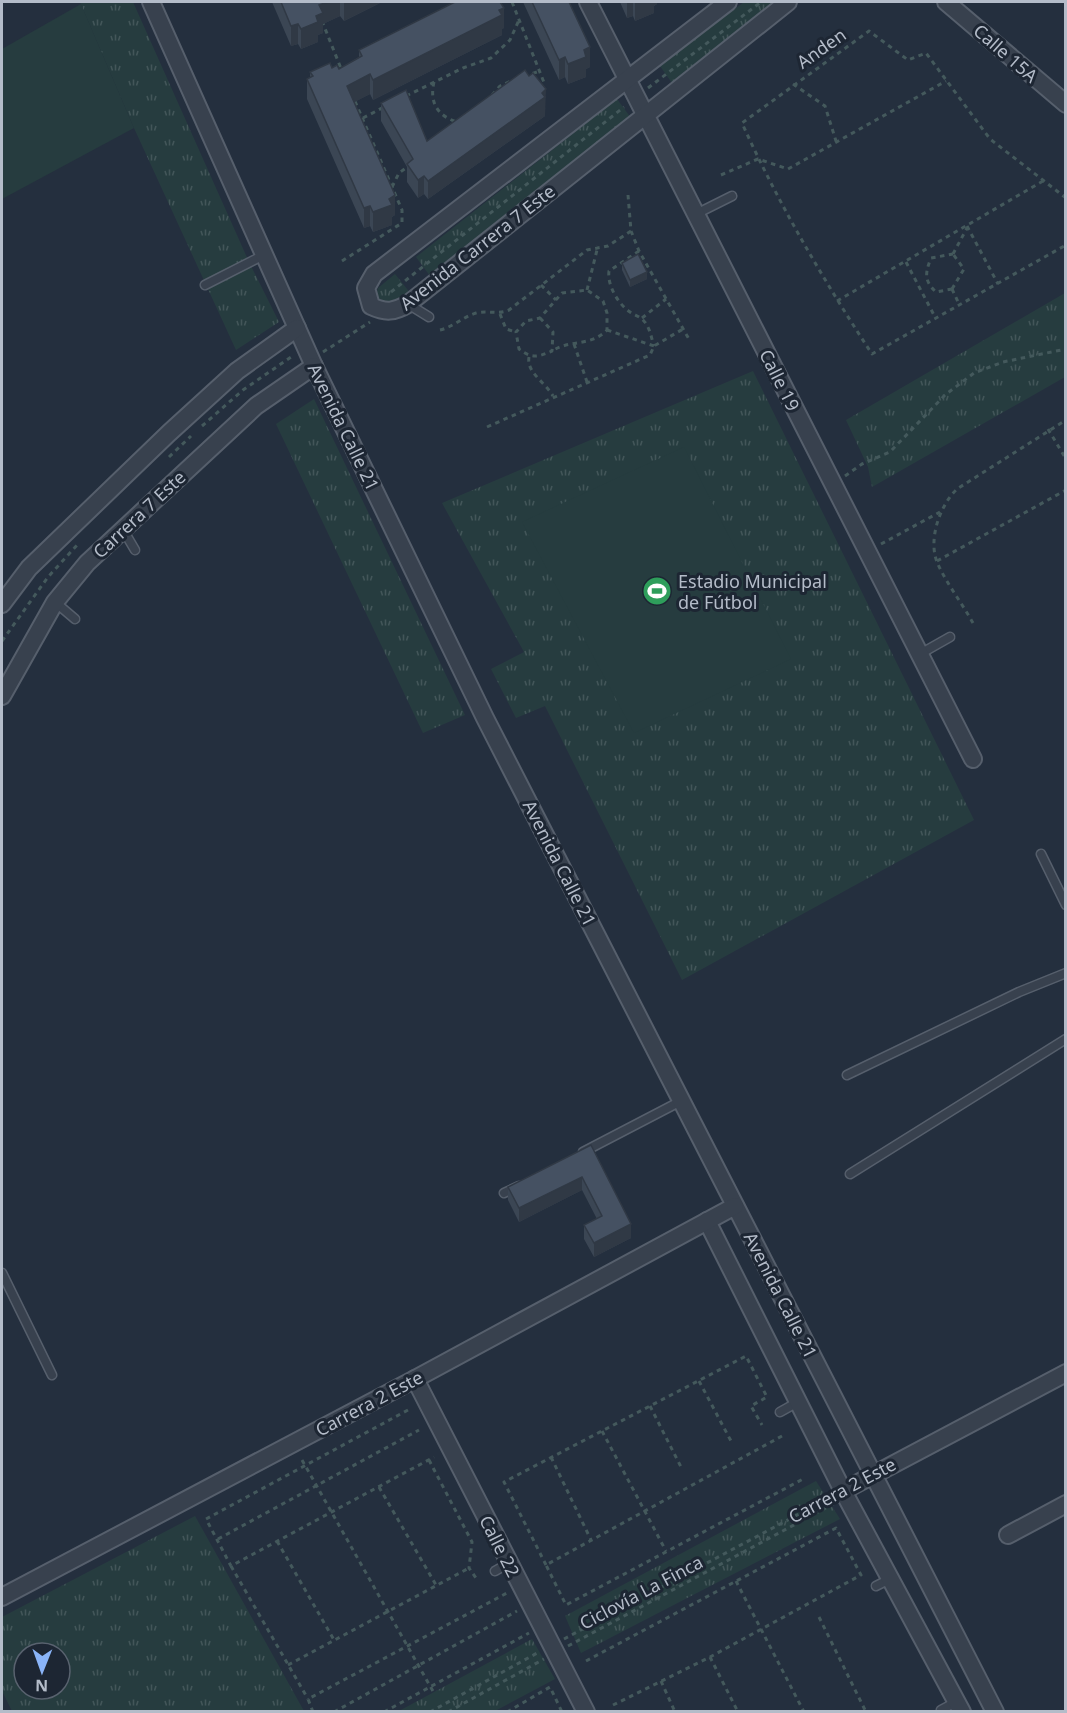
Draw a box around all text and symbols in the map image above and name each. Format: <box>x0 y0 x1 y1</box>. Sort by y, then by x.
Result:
street label: Calle 15A <box>969 18 1044 88</box>
street label: Anden <box>792 22 850 74</box>
street label: Avenida Carrera 7 Este <box>394 179 560 315</box>
street label: Calle 19 <box>754 345 806 415</box>
street label: Avenida Calle 21 <box>303 359 385 495</box>
street label: Carrera 7 Este <box>88 465 190 563</box>
place label: Estadio Municipal de Fútbol <box>678 569 827 614</box>
sports icon: Estadio Municipal de Fútbol <box>641 575 673 607</box>
street label: Avenida Calle 21 <box>518 796 602 930</box>
street label: Avenida Calle 21 <box>739 1228 823 1362</box>
street label: Carrera 2 Este <box>311 1365 427 1441</box>
street label: Carrera 2 Este <box>784 1452 900 1528</box>
street label: Calle 22 <box>474 1511 526 1581</box>
street label: Ciclovía La Finca <box>575 1549 707 1635</box>
north arrow <box>12 1641 72 1701</box>
text: N <box>35 1675 48 1697</box>

